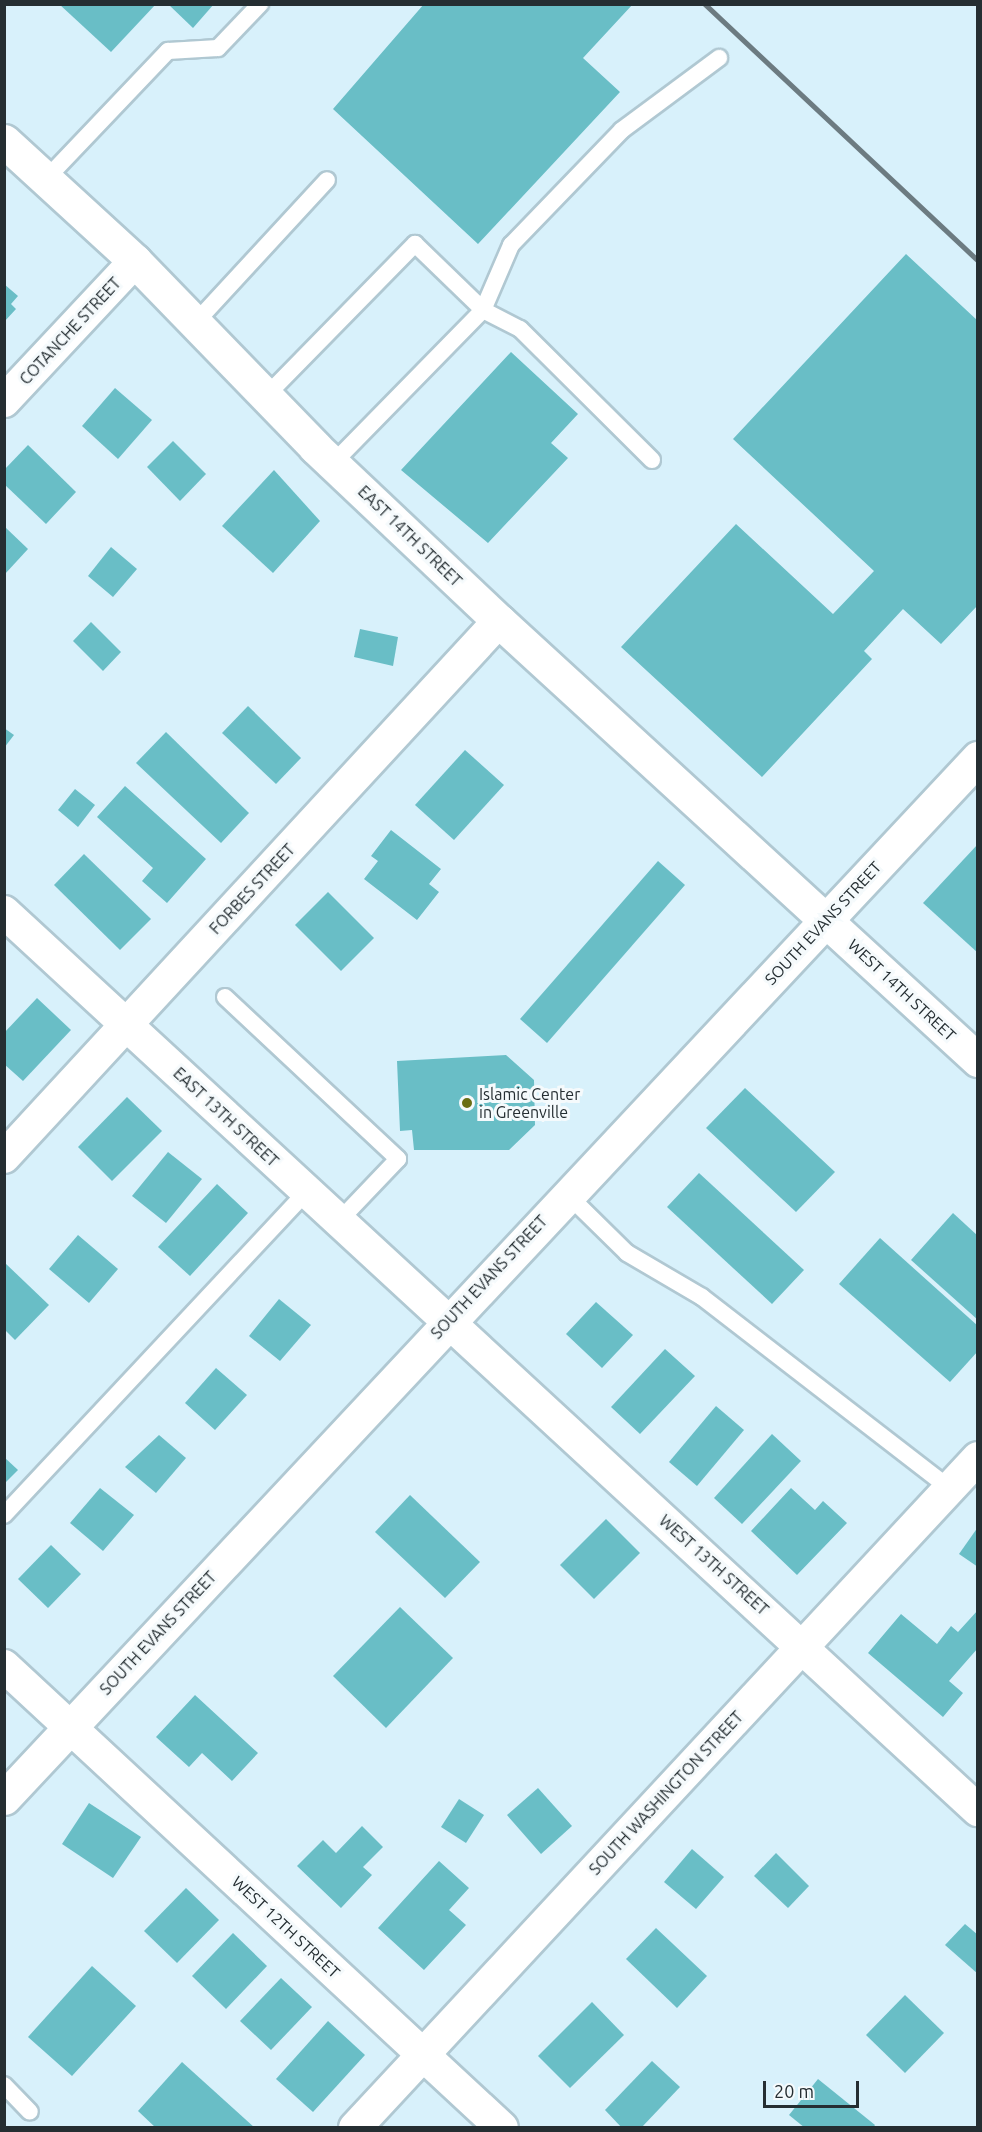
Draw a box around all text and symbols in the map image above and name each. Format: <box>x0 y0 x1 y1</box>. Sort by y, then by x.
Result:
street label: COTANCHE STREET <box>15 274 125 388</box>
street label: EAST 14TH STREET <box>354 482 466 590</box>
street label: FORBES STREET <box>205 840 299 938</box>
street label: SOUTH EVANS STREET <box>761 857 885 989</box>
street label: WEST 14TH STREET <box>844 935 960 1045</box>
street label: EAST 13TH STREET <box>169 1063 283 1171</box>
place label: Islamic Center in Greenville <box>479 1084 580 1122</box>
marker: Islamic Center in Greenville <box>460 1096 474 1110</box>
street label: SOUTH EVANS STREET <box>427 1211 551 1343</box>
street label: WEST 13TH STREET <box>655 1511 773 1619</box>
street label: SOUTH EVANS STREET <box>96 1567 220 1699</box>
street label: SOUTH WASHINGTON STREET <box>585 1707 747 1879</box>
street label: WEST 12TH STREET <box>228 1872 344 1982</box>
scale bar <box>766 2069 862 2107</box>
text: 20 m <box>774 2081 814 2101</box>

